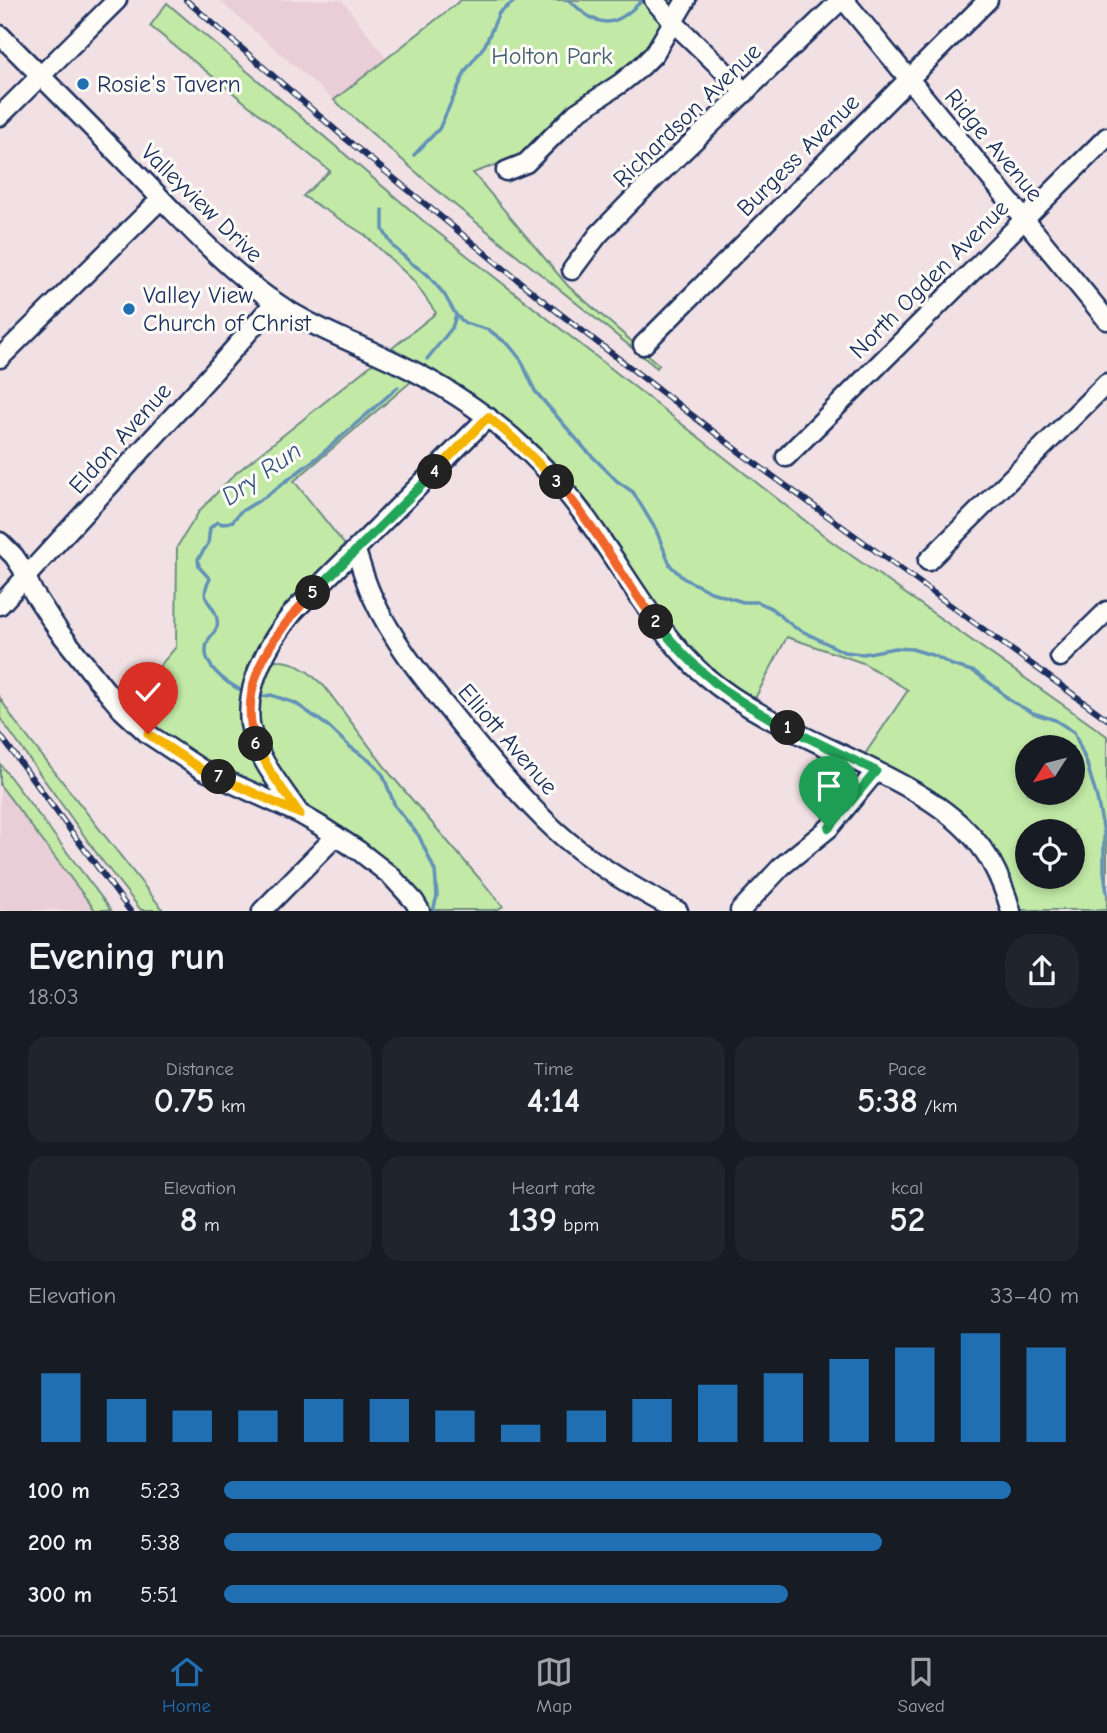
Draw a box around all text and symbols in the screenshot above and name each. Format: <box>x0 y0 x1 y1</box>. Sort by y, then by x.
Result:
street label: Richardson Avenue <box>607 37 767 193</box>
park label: Holton Park <box>491 42 613 70</box>
place label: Rosie's Tavern <box>97 70 241 98</box>
marker: Rosie's Tavern <box>75 76 91 92</box>
street label: Ridge Avenue <box>939 83 1049 207</box>
street label: Burgess Avenue <box>731 88 865 222</box>
street label: Valleyview Drive <box>135 138 269 268</box>
street label: North Ogden Avenue <box>844 194 1014 364</box>
place label: Valley View Church of Christ <box>143 281 312 337</box>
marker: Valley View Church of Christ <box>121 301 137 317</box>
street label: Eldon Avenue <box>63 377 177 499</box>
water label: Dry Run <box>216 436 307 512</box>
pin: 4 <box>418 454 452 490</box>
text: 4 <box>430 460 439 482</box>
pin: 3 <box>540 464 574 500</box>
text: 3 <box>552 470 561 492</box>
pin: 5 <box>296 576 330 610</box>
text: 5 <box>307 581 318 603</box>
pin: 2 <box>638 604 674 640</box>
text: 2 <box>651 610 660 632</box>
pin <box>118 662 178 734</box>
icon: check <box>129 673 167 711</box>
street label: Elliott Avenue <box>452 678 564 800</box>
pin: 1 <box>770 710 806 746</box>
text: 1 <box>784 716 791 738</box>
pin: 6 <box>238 726 274 762</box>
text: 6 <box>251 732 260 754</box>
north arrow <box>1015 735 1085 805</box>
map controls <box>1015 735 1085 889</box>
pin <box>799 756 859 828</box>
pin: 7 <box>202 760 236 794</box>
text: 7 <box>214 765 223 787</box>
icon: arrive <box>810 767 848 805</box>
button: locate <box>1015 819 1085 889</box>
button: share <box>1005 934 1079 1008</box>
text: Evening run <box>28 935 225 979</box>
text: 18:03 <box>28 983 79 1010</box>
text: Distance <box>166 1058 234 1080</box>
text: Time <box>534 1058 573 1080</box>
text: Pace <box>888 1058 926 1080</box>
text: 0.75 <box>154 1080 215 1121</box>
text: 4:14 <box>527 1080 580 1121</box>
text: 5:38 <box>857 1080 918 1121</box>
text: km <box>215 1095 246 1117</box>
text: /km <box>918 1095 957 1117</box>
text: Elevation <box>163 1177 236 1199</box>
text: Heart rate <box>512 1177 595 1199</box>
text: kcal <box>891 1177 923 1199</box>
text: 8 <box>180 1199 198 1240</box>
text: 139 <box>508 1199 557 1240</box>
text: 52 <box>889 1199 925 1240</box>
text: m <box>198 1214 220 1236</box>
text: bpm <box>557 1214 599 1236</box>
text: Elevation <box>28 1282 116 1309</box>
text: 33–40 m <box>990 1282 1079 1309</box>
text: 100 m <box>28 1477 90 1504</box>
text: 5:23 <box>140 1477 180 1504</box>
text: 200 m <box>28 1529 92 1556</box>
text: 5:38 <box>140 1529 180 1556</box>
text: 300 m <box>28 1581 92 1608</box>
text: 5:51 <box>140 1581 178 1608</box>
tab: Home <box>162 1653 211 1717</box>
tab: Map <box>535 1653 573 1717</box>
tab: Saved <box>897 1653 945 1717</box>

